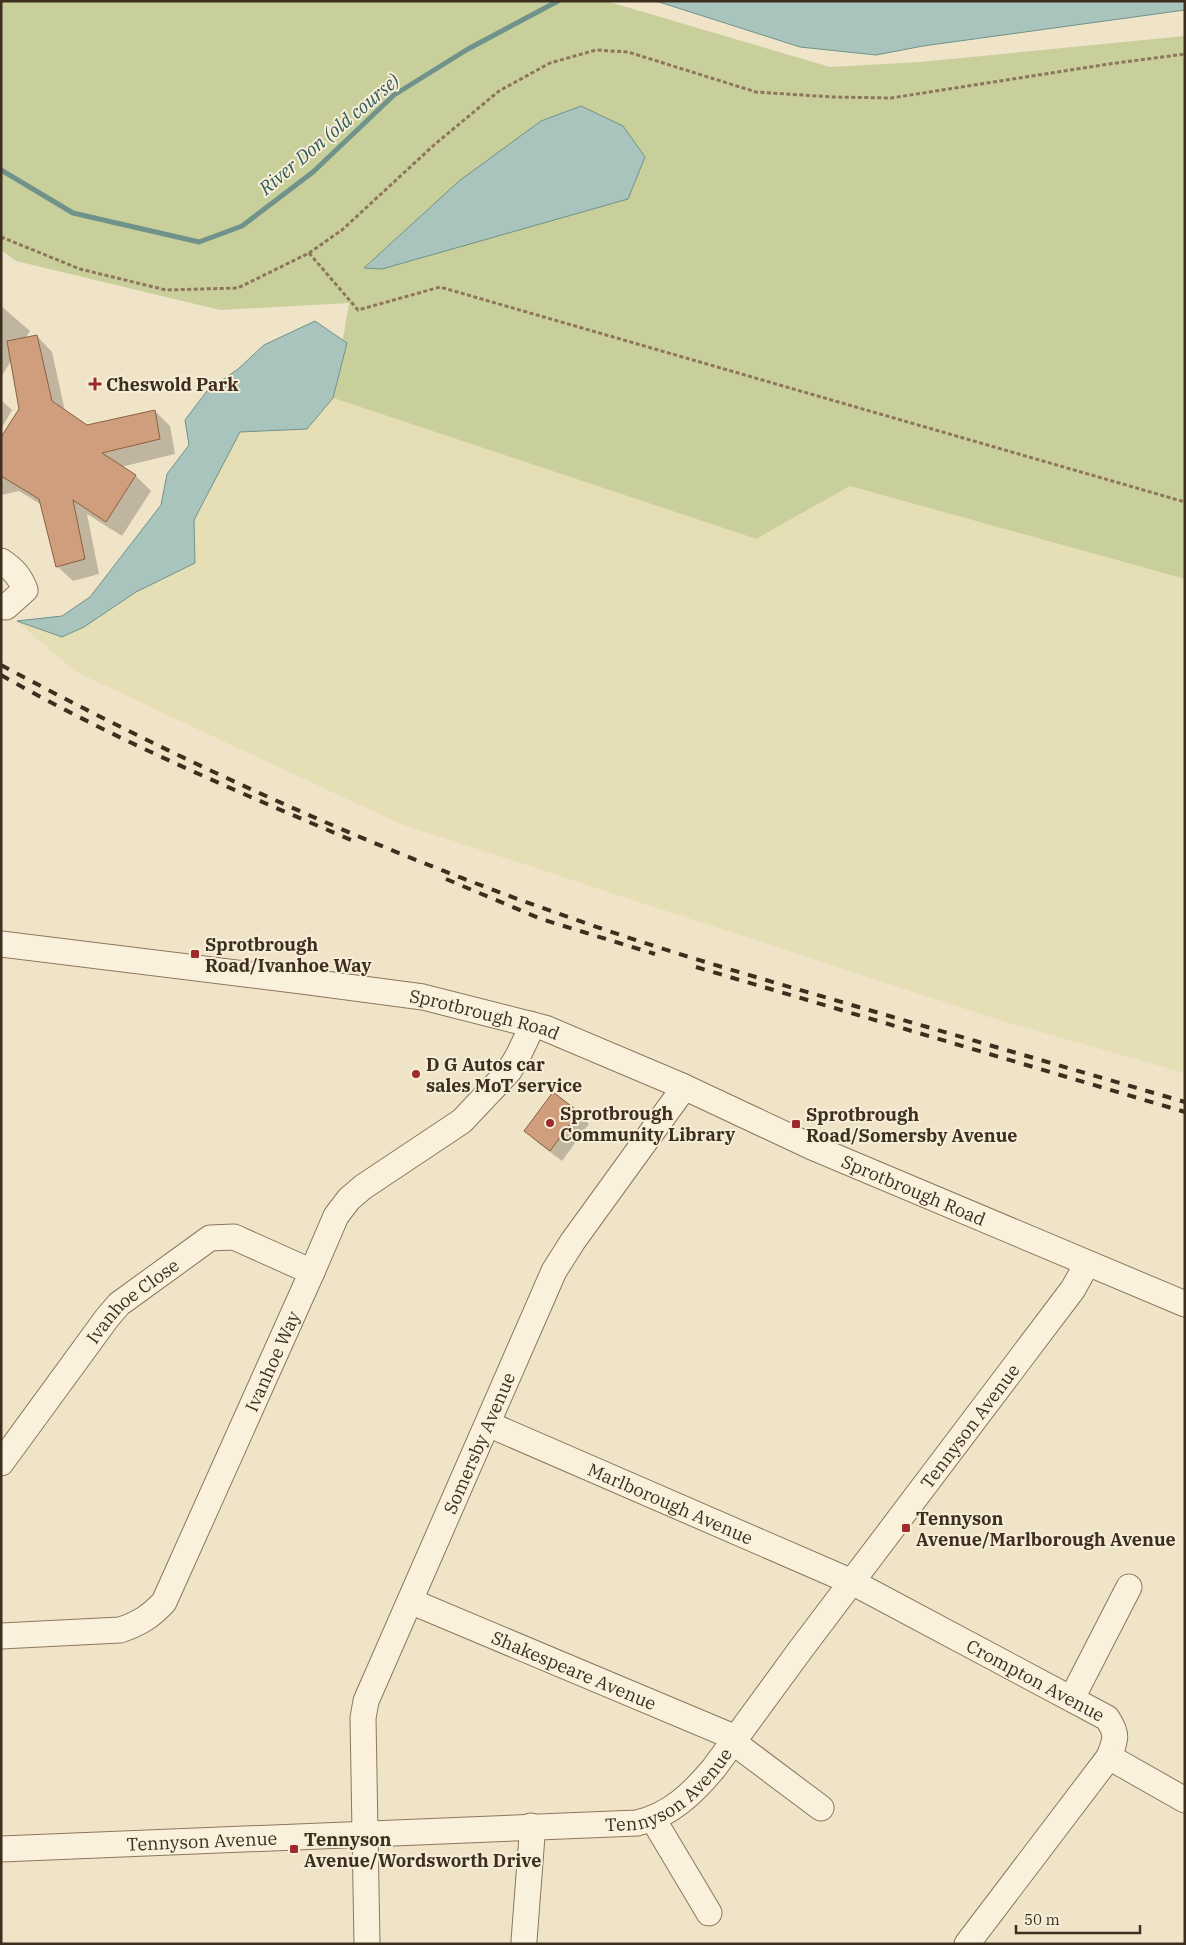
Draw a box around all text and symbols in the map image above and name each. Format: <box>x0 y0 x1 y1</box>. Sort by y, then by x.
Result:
water label: River Don (old course) <box>253 68 404 200</box>
place label: Cheswold Park <box>106 373 239 396</box>
marker: Cheswold Park <box>88 377 102 391</box>
place label: Sprotbrough Road/Ivanhoe Way <box>205 933 372 977</box>
marker: Sprotbrough Road/Ivanhoe Way <box>189 948 201 960</box>
street label: Sprotbrough Road <box>408 984 563 1044</box>
place label: D G Autos car sales MoT service <box>426 1053 582 1097</box>
marker: D G Autos car sales MoT service <box>410 1068 422 1080</box>
place label: Sprotbrough Community Library <box>560 1102 736 1146</box>
place label: Sprotbrough Road/Somersby Avenue <box>806 1103 1018 1147</box>
marker: Sprotbrough Community Library <box>544 1117 556 1129</box>
marker: Sprotbrough Road/Somersby Avenue <box>790 1118 802 1130</box>
street label: Sprotbrough Road <box>838 1149 989 1230</box>
street label: Ivanhoe Close <box>81 1253 183 1348</box>
street label: Ivanhoe Way <box>239 1307 305 1415</box>
street label: Tennyson Avenue <box>915 1359 1024 1493</box>
street label: Somersby Avenue <box>438 1369 520 1517</box>
street label: Marlborough Avenue <box>584 1457 757 1549</box>
place label: Tennyson Avenue/Marlborough Avenue <box>916 1507 1176 1551</box>
marker: Tennyson Avenue/Marlborough Avenue <box>900 1522 912 1534</box>
street label: Shakespeare Avenue <box>488 1625 660 1715</box>
street label: Crompton Avenue <box>963 1634 1109 1726</box>
street label: Tennyson Avenue <box>605 1743 737 1836</box>
street label: Tennyson Avenue <box>126 1826 278 1855</box>
place label: Tennyson Avenue/Wordsworth Drive <box>304 1828 541 1872</box>
marker: Tennyson Avenue/Wordsworth Drive <box>288 1843 300 1855</box>
scale bar <box>1016 1902 1140 1934</box>
text: 50 m <box>1024 1910 1060 1929</box>

